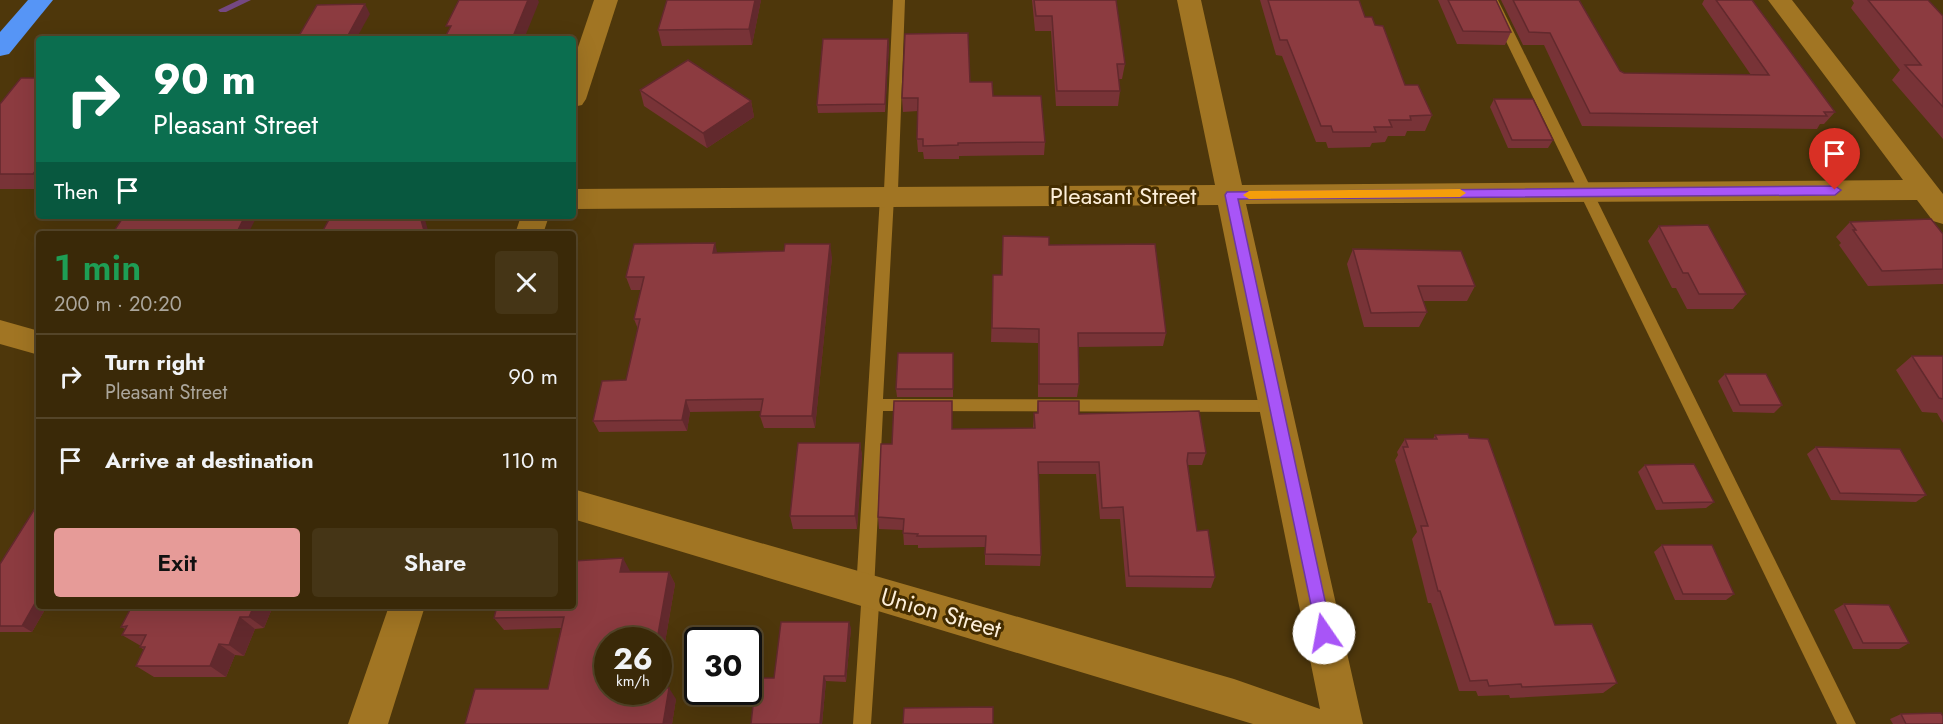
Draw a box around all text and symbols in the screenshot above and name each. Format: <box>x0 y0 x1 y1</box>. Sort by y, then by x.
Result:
text: 90 m <box>153 49 256 110</box>
icon: right <box>54 60 132 138</box>
text: Pleasant Street <box>153 105 318 144</box>
pin <box>1809 128 1860 190</box>
icon: arrive <box>1818 137 1851 170</box>
icon: arrive <box>111 174 144 207</box>
text: Then <box>54 175 99 207</box>
street label: Pleasant Street <box>1050 178 1197 213</box>
text: 1 min <box>54 241 141 293</box>
button: close <box>495 251 558 314</box>
text: 200 m · 20:20 <box>54 290 182 319</box>
text: Turn right <box>105 346 205 378</box>
icon: right <box>54 360 87 393</box>
text: 90 m <box>508 360 558 392</box>
text: Pleasant Street <box>105 378 227 407</box>
icon: arrive <box>54 444 87 477</box>
text: Arrive at destination <box>105 444 314 476</box>
text: 110 m <box>501 444 558 476</box>
button: Exit <box>54 528 300 597</box>
button: Share <box>312 528 558 597</box>
street label: Union Street <box>877 579 1006 646</box>
position arrow <box>1292 601 1356 665</box>
speed limit sign: 30 <box>684 627 762 705</box>
text: 26 <box>613 637 653 680</box>
text: km/h <box>616 670 650 692</box>

